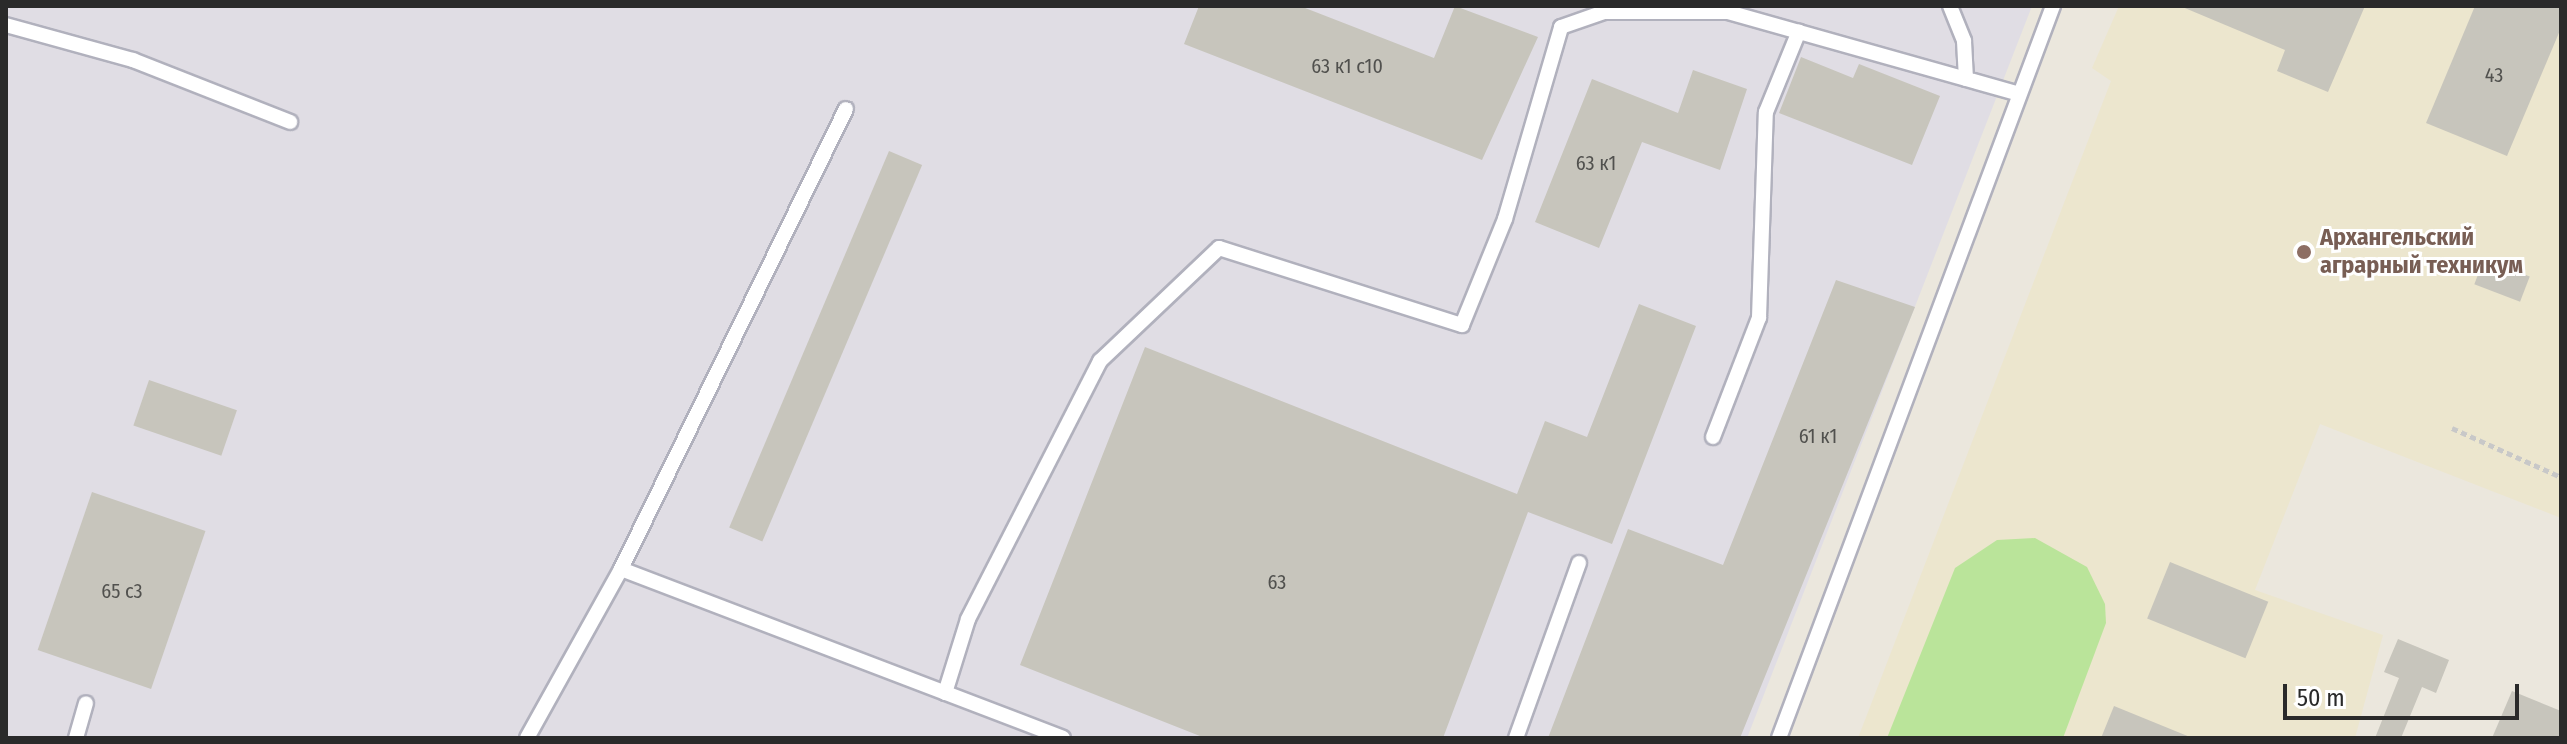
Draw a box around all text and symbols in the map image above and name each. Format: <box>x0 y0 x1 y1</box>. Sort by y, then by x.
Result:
house number: 63 к1 с10 <box>1311 54 1383 78</box>
house number: 43 <box>2485 63 2503 87</box>
house number: 63 к1 <box>1576 151 1616 175</box>
place label: Архангельский аграрный техникум <box>2320 224 2523 280</box>
marker: Архангельский аграрный техникум <box>2295 243 2313 261</box>
house number: 61 к1 <box>1799 424 1837 448</box>
house number: 63 <box>1268 570 1286 594</box>
house number: 65 с3 <box>101 579 143 603</box>
scale bar <box>2287 668 2523 718</box>
text: 50 m <box>2297 684 2345 712</box>

